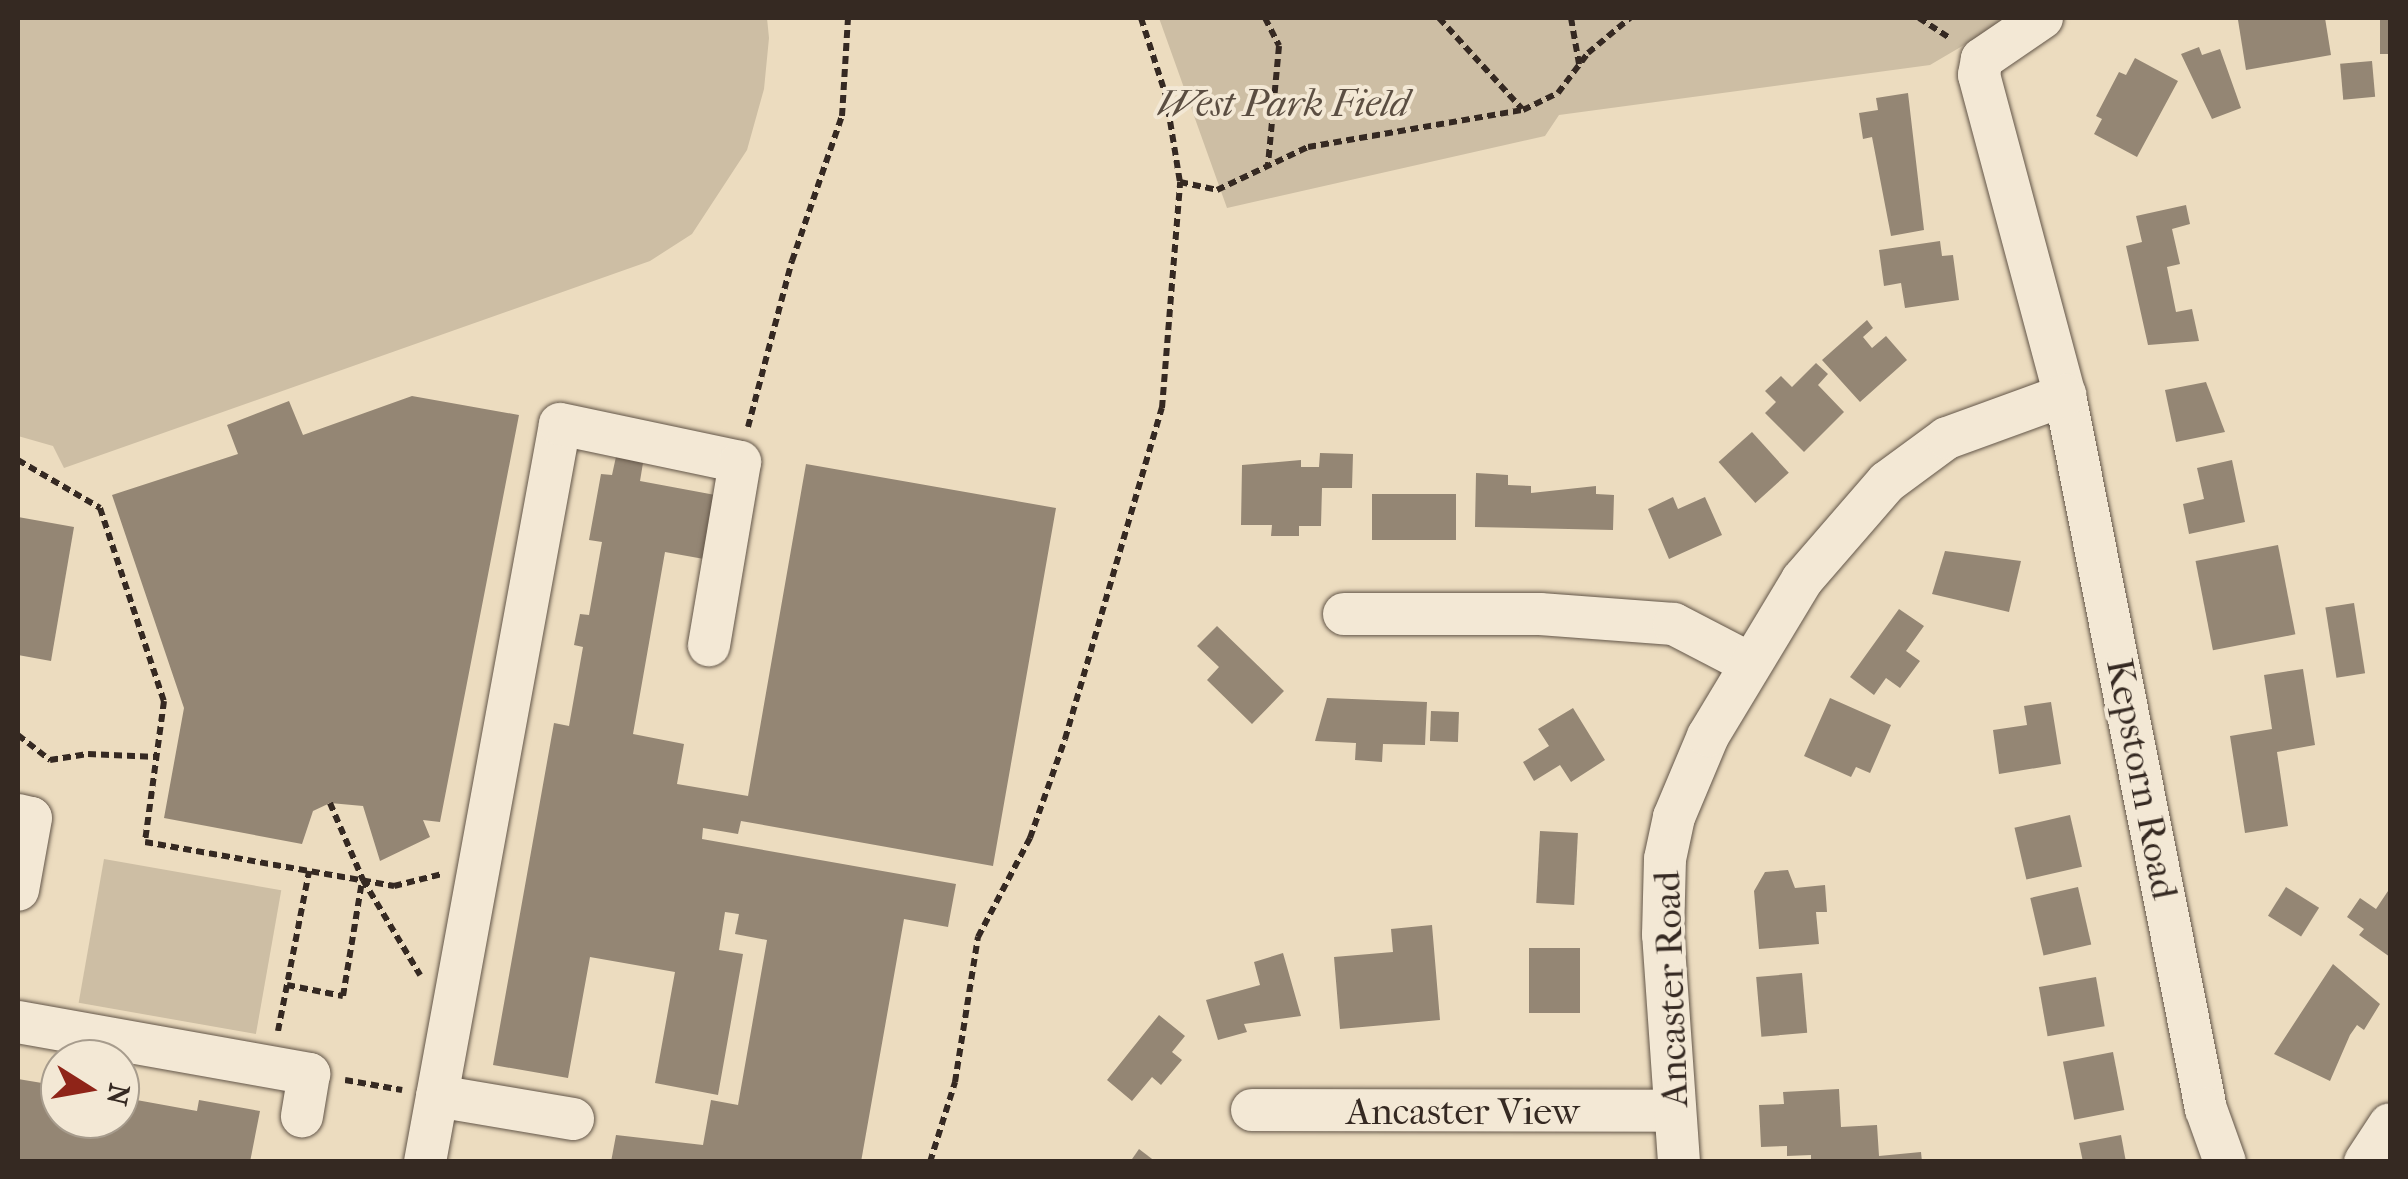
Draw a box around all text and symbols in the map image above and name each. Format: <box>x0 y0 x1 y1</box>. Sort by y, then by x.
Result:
park label: West Park Field <box>1157 81 1409 127</box>
street label: Kepstorn Road <box>2096 655 2188 903</box>
street label: Ancaster Road <box>1644 870 1698 1108</box>
north arrow <box>40 1039 140 1139</box>
text: N <box>100 1081 136 1108</box>
street label: Ancaster View <box>1346 1089 1580 1135</box>

